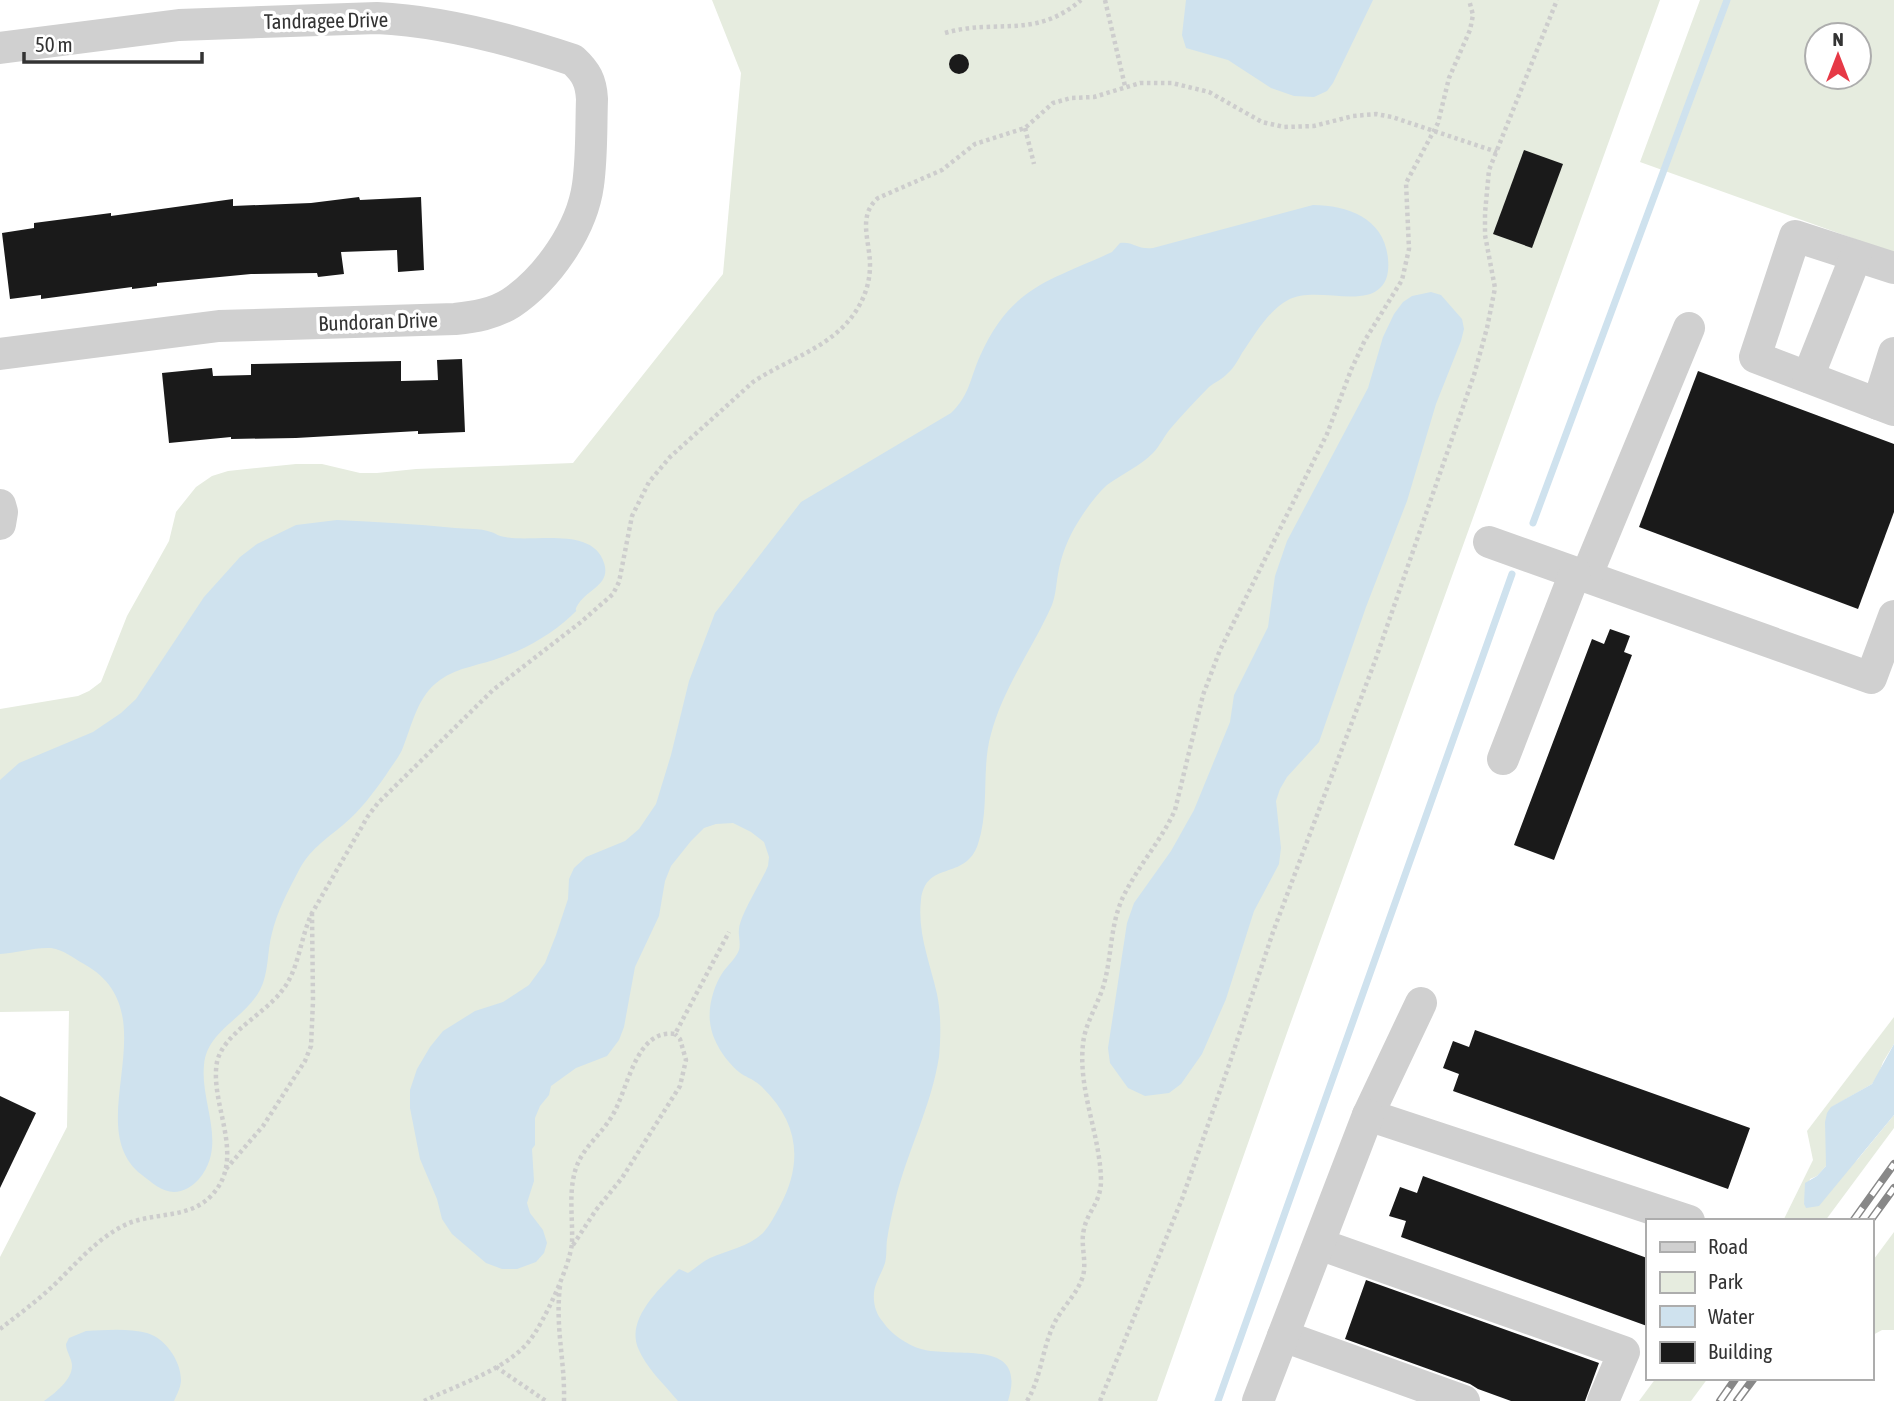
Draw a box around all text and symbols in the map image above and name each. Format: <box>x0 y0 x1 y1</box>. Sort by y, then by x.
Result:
street label: Tandragee Drive <box>264 7 388 33</box>
scale bar <box>24 21 203 65</box>
north arrow <box>1803 21 1873 91</box>
text: N <box>1832 28 1844 50</box>
text: 50 m <box>35 32 73 56</box>
street label: Bundoran Drive <box>318 307 438 335</box>
legend <box>1646 1219 1873 1380</box>
text: Road <box>1708 1234 1748 1258</box>
text: Park <box>1708 1269 1743 1293</box>
text: Water <box>1708 1304 1755 1328</box>
text: Building <box>1708 1339 1772 1363</box>

